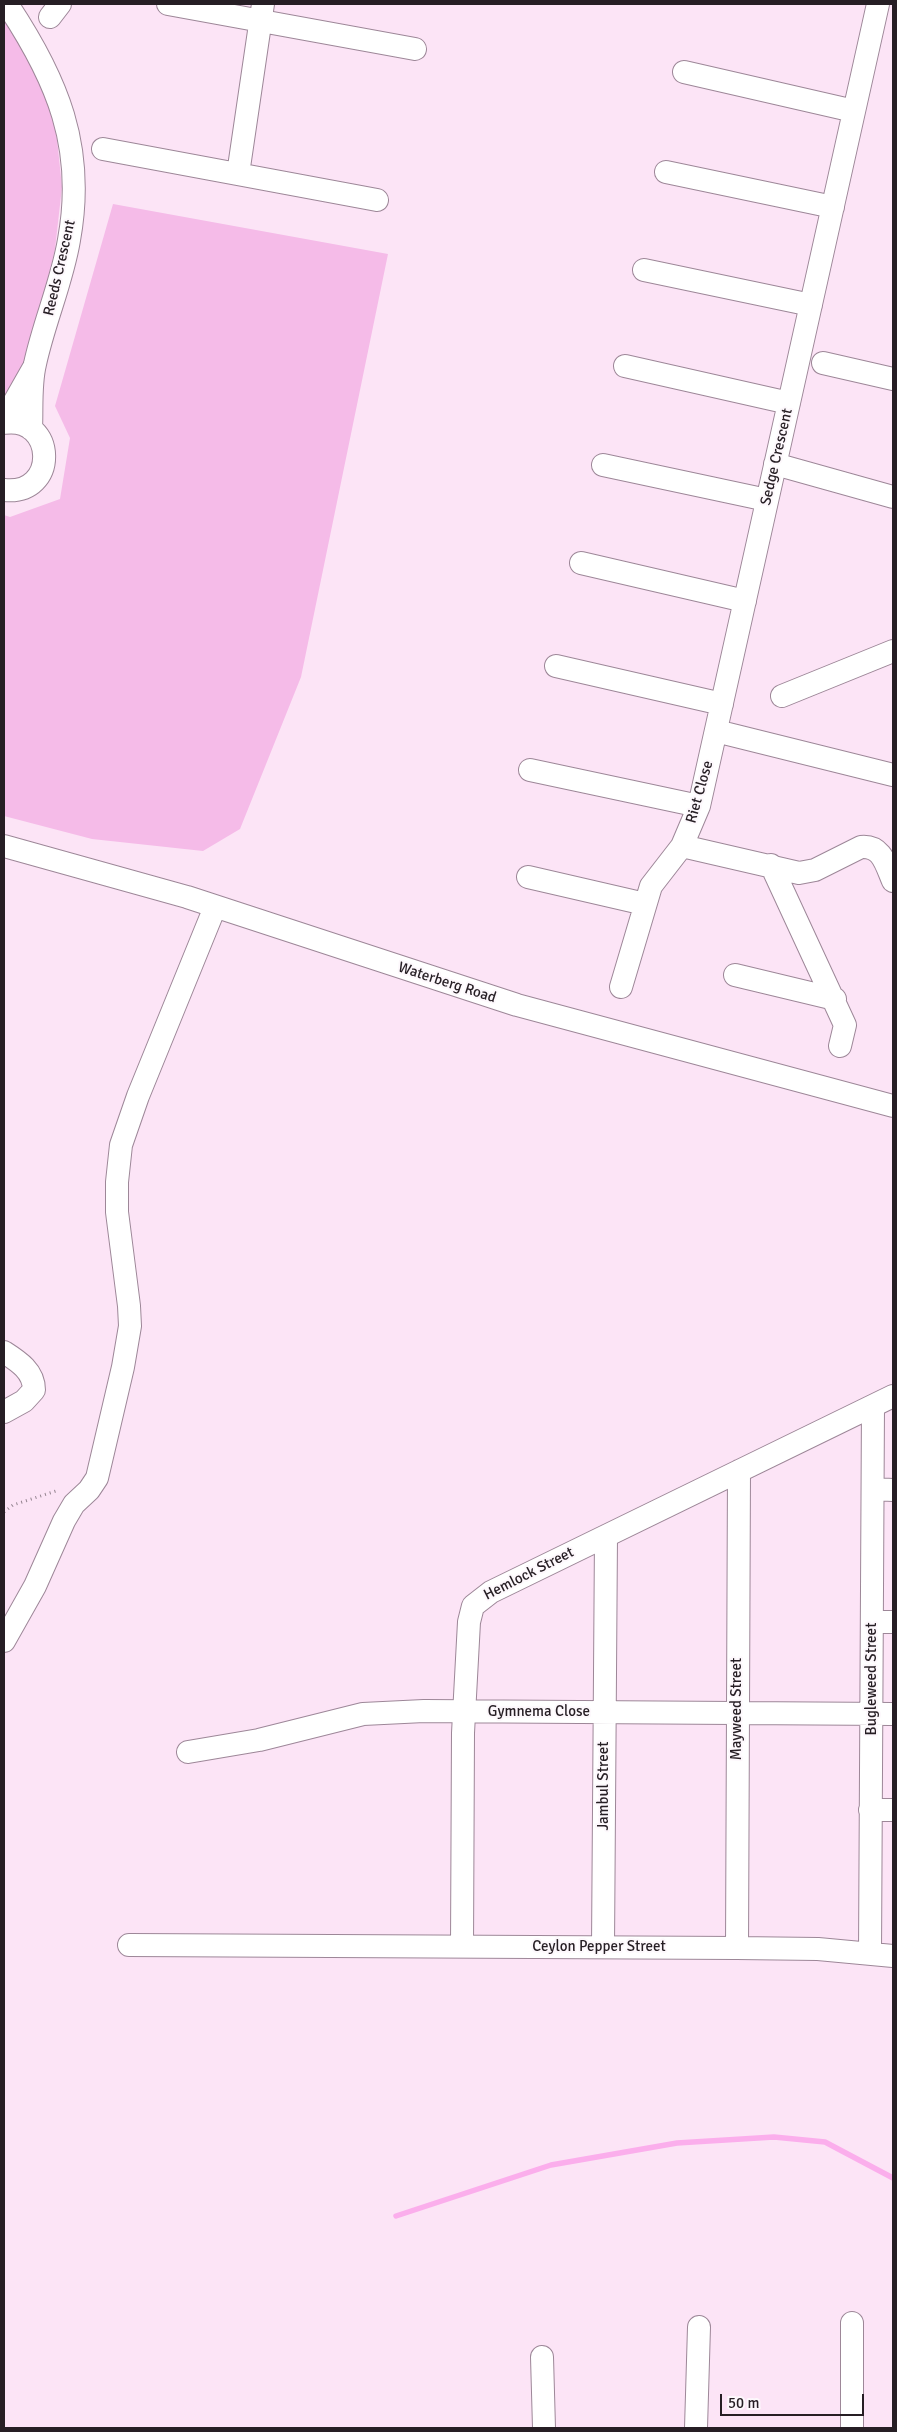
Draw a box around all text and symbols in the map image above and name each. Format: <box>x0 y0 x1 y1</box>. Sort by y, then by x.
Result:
street label: Reeds Crescent <box>40 218 80 318</box>
street label: Sedge Crescent <box>757 407 797 507</box>
street label: Riet Close <box>682 759 718 825</box>
street label: Waterberg Road <box>396 959 498 1007</box>
street label: Hemlock Street <box>481 1544 577 1604</box>
street label: Bugleweed Street <box>863 1623 881 1735</box>
street label: Mayweed Street <box>728 1658 746 1760</box>
street label: Gymnema Close <box>488 1703 590 1721</box>
street label: Jambul Street <box>595 1742 613 1830</box>
street label: Ceylon Pepper Street <box>532 1938 666 1956</box>
scale bar <box>722 2384 866 2416</box>
text: 50 m <box>728 2394 759 2412</box>

